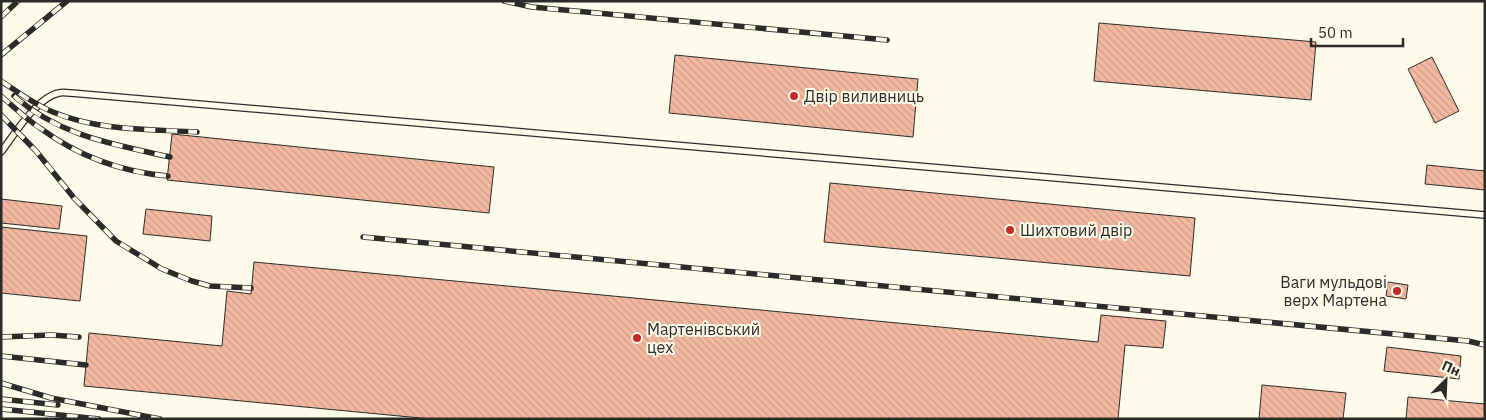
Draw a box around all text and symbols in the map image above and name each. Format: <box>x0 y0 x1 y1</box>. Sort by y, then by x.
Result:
scale bar <box>1311 15 1404 47</box>
text: 50 m <box>1318 23 1353 42</box>
place label: Двір виливниць <box>804 86 924 106</box>
marker: Двір виливниць <box>788 90 800 102</box>
place label: Шихтовий двір <box>1020 220 1132 240</box>
marker: Шихтовий двір <box>1004 224 1016 236</box>
place label: Ваги мульдові верх Мартена <box>1280 272 1387 310</box>
marker: Ваги мульдові верх Мартена <box>1391 285 1403 297</box>
place label: Мартенівський цех <box>647 319 760 357</box>
marker: Мартенівський цех <box>631 332 643 344</box>
north arrow <box>1421 355 1471 405</box>
text: Пн <box>1439 356 1463 380</box>

